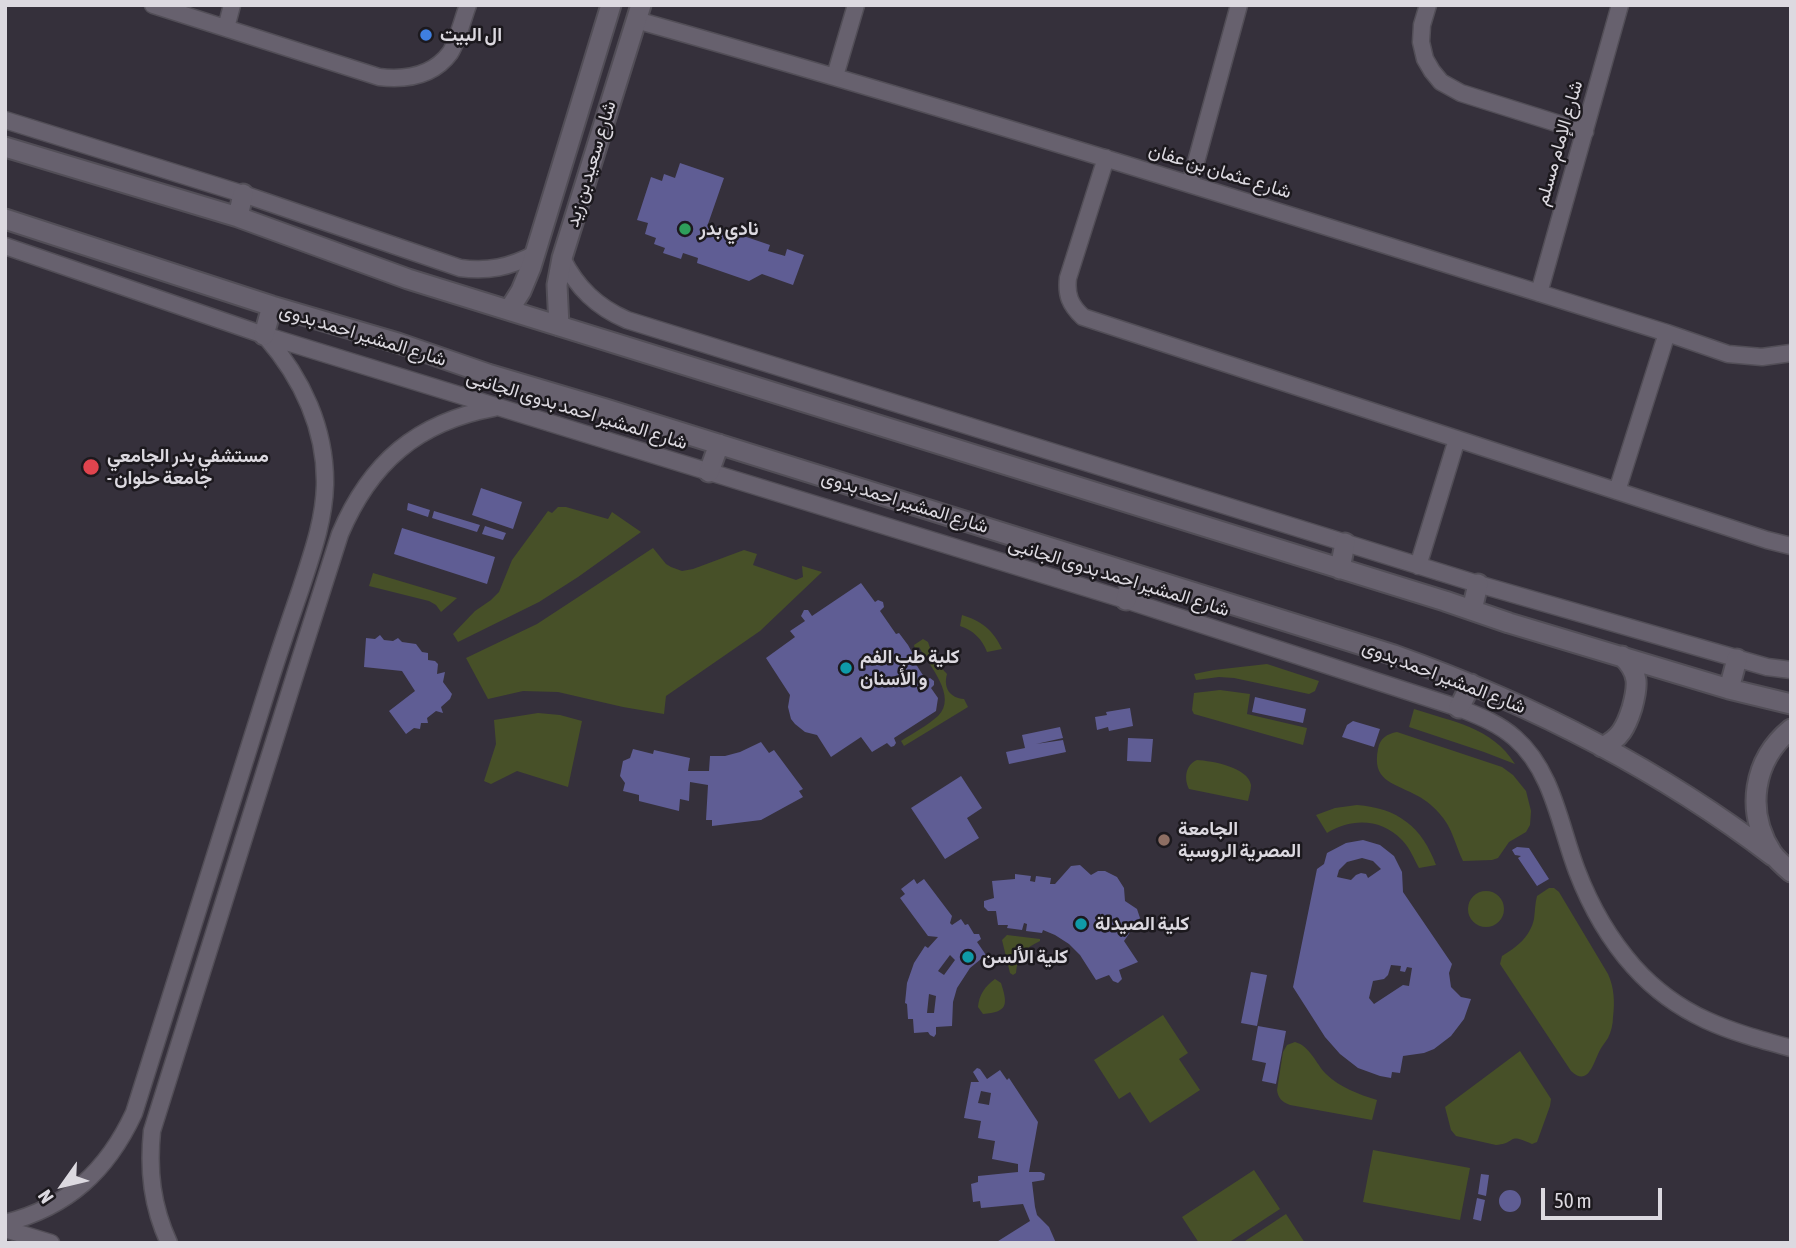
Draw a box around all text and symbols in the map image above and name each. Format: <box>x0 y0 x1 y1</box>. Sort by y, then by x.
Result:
place label: ال البيت <box>440 24 502 46</box>
marker: ال البيت <box>418 27 434 43</box>
street label: شارع الإمام مسلم <box>1530 78 1588 208</box>
street label: شارع سعيد بن زيد <box>561 98 621 230</box>
street label: شارع عثمان بن عفان <box>1146 138 1294 204</box>
place label: نادي بدر <box>699 218 759 240</box>
marker: نادي بدر <box>677 221 693 237</box>
street label: شارع المشير احمد بدوى <box>277 299 449 371</box>
street label: شارع المشير احمد بدوى الجانبى <box>464 365 690 455</box>
place label: مستشفي بدر الجامعي - جامعة حلوان <box>107 445 269 489</box>
marker: مستشفي بدر الجامعي - جامعة حلوان <box>81 457 101 477</box>
street label: شارع المشير احمد بدوى <box>819 466 991 538</box>
street label: شارع المشير احمد بدوى الجانبى <box>1006 532 1232 622</box>
street label: شارع المشير احمد بدوى <box>1359 635 1529 719</box>
place label: كلية طب الفم و الأسنان <box>860 646 960 690</box>
marker: كلية طب الفم و الأسنان <box>838 660 854 676</box>
place label: الجامعة المصرية الروسية <box>1178 818 1301 862</box>
marker: الجامعة المصرية الروسية <box>1156 832 1172 848</box>
place label: كلية الصيدلة <box>1095 913 1189 935</box>
marker: كلية الصيدلة <box>1073 916 1089 932</box>
place label: كلية الألسن <box>982 946 1068 968</box>
marker: كلية الألسن <box>960 949 976 965</box>
north arrow <box>28 1150 98 1220</box>
scale bar <box>1544 1174 1665 1218</box>
text: N <box>33 1186 58 1208</box>
text: 50 m <box>1554 1188 1592 1212</box>

